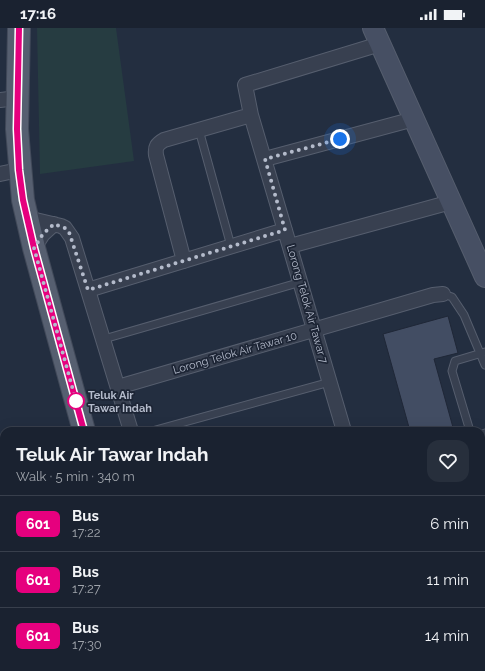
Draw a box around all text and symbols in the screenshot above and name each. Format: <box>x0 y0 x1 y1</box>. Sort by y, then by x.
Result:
text: 17:16 <box>20 5 56 23</box>
your location <box>330 129 350 149</box>
street label: Lorong Telok Air Tawar 7 <box>284 243 330 365</box>
street label: Lorong Telok Air Tawar 10 <box>171 329 299 377</box>
place label: Teluk Air Tawar Indah <box>88 389 152 415</box>
marker: Teluk Air Tawar Indah <box>67 392 85 410</box>
button: heart <box>427 440 469 482</box>
text: Teluk Air Tawar Indah <box>16 443 208 465</box>
text: Walk · 5 min · 340 m <box>16 469 135 484</box>
text: Bus <box>72 507 99 525</box>
text: 6 min <box>430 515 469 533</box>
text: 601 <box>26 516 50 532</box>
text: 17:22 <box>72 525 100 540</box>
text: Bus <box>72 563 99 581</box>
text: 11 min <box>427 571 469 589</box>
text: 601 <box>26 572 50 588</box>
text: 17:27 <box>72 581 101 596</box>
text: Bus <box>72 619 99 637</box>
text: 14 min <box>425 627 469 645</box>
text: 601 <box>26 628 50 644</box>
text: 17:30 <box>72 637 102 652</box>

